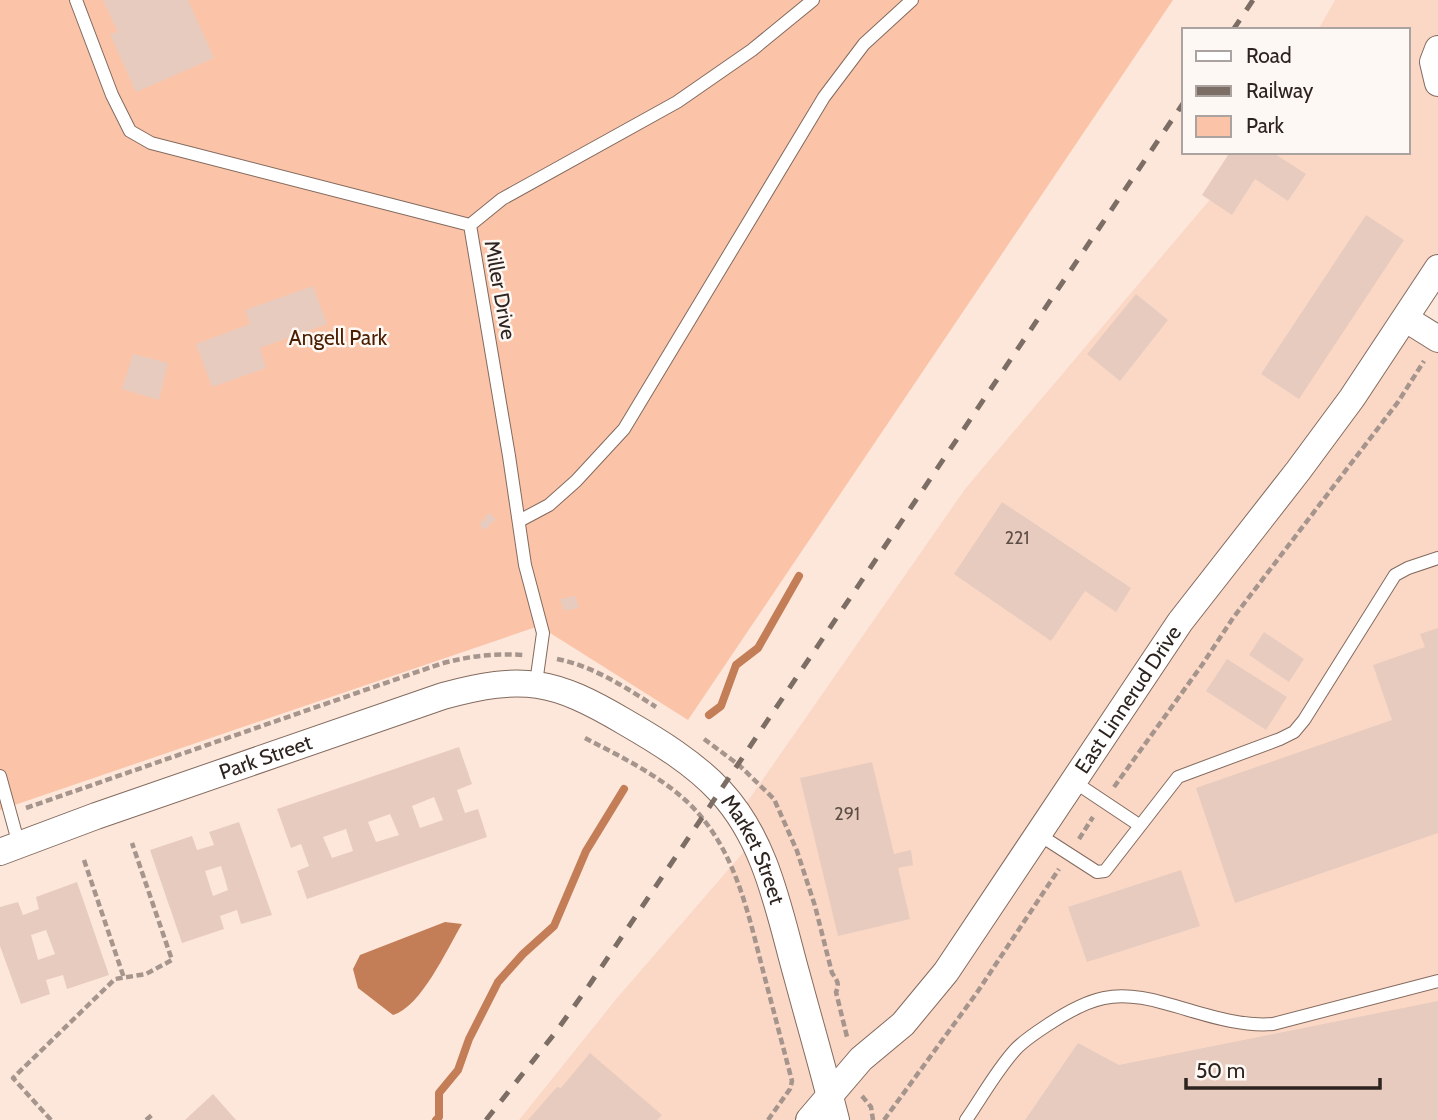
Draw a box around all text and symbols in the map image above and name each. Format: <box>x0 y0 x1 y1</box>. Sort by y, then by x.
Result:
legend <box>1182 28 1410 154</box>
text: Road <box>1246 43 1292 68</box>
text: Railway <box>1246 78 1314 103</box>
text: Park <box>1246 113 1284 138</box>
street label: Miller Drive <box>479 238 522 342</box>
park label: Angell Park <box>289 325 388 350</box>
house number: 221 <box>1005 527 1029 549</box>
street label: East Linnerud Drive <box>1069 620 1186 778</box>
street label: Park Street <box>216 729 315 784</box>
street label: Market Street <box>716 789 790 907</box>
house number: 291 <box>834 803 860 825</box>
scale bar <box>1186 1046 1380 1090</box>
text: 50 m <box>1196 1058 1245 1083</box>

